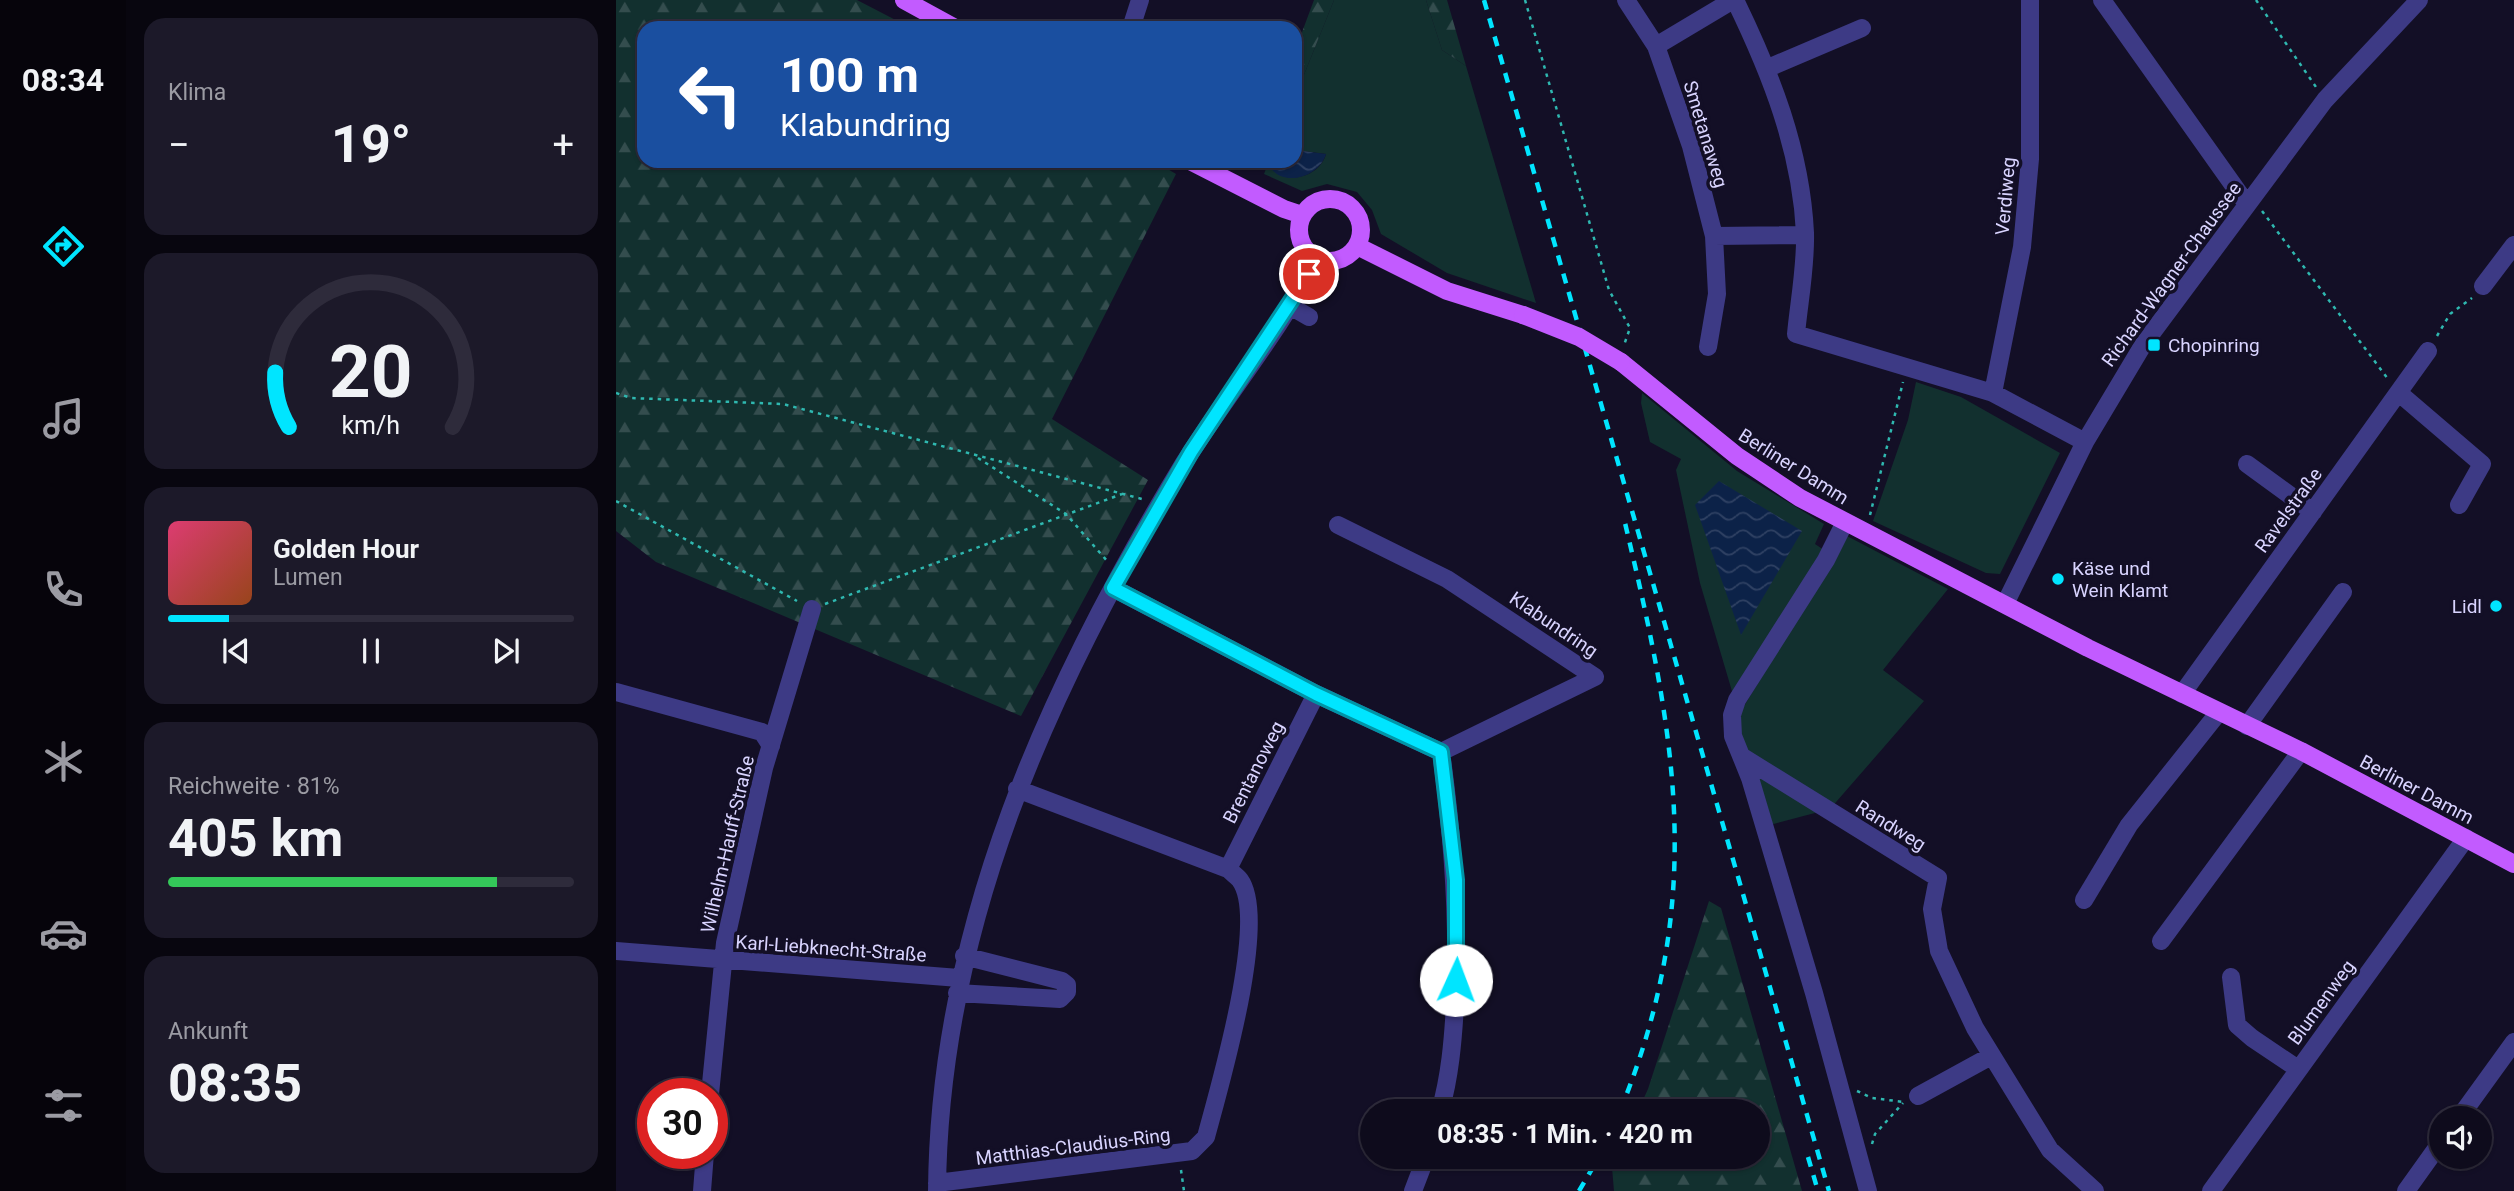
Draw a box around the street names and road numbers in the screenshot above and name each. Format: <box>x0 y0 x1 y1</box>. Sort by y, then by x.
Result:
street label: Smetanaweg <box>1678 78 1733 190</box>
street label: Verdiweg <box>1991 156 2020 236</box>
street label: Richard-Wagner-Chaussee <box>2097 178 2246 371</box>
street label: Berliner Damm <box>1734 423 1853 509</box>
street label: Ravelstraße <box>2250 463 2327 557</box>
street label: Klabundring <box>1505 587 1602 662</box>
street label: Brentanoweg <box>1218 717 1289 827</box>
street label: Berliner Damm <box>2356 750 2478 829</box>
street label: Wilhelm-Hauff-Straße <box>696 753 759 935</box>
street label: Randweg <box>1851 795 1930 856</box>
street label: Karl-Liebknecht-Straße <box>735 930 927 967</box>
street label: Blumenweg <box>2283 955 2360 1049</box>
street label: Matthias-Claudius-Ring <box>974 1123 1172 1170</box>

